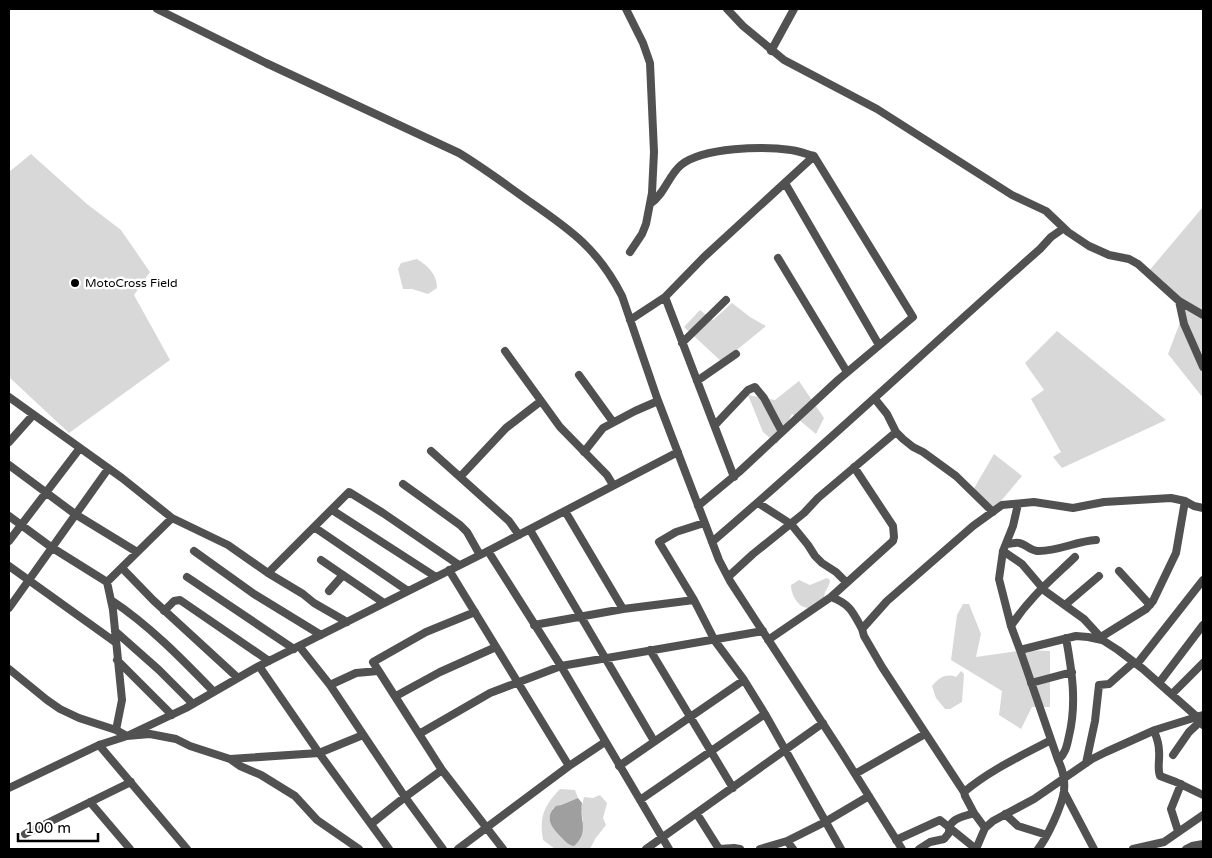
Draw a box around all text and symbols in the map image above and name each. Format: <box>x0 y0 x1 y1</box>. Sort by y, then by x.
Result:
place label: MotoCross Field <box>85 276 178 290</box>
marker: MotoCross Field <box>69 277 81 289</box>
scale bar <box>18 810 98 842</box>
text: 100 m <box>25 819 71 837</box>

